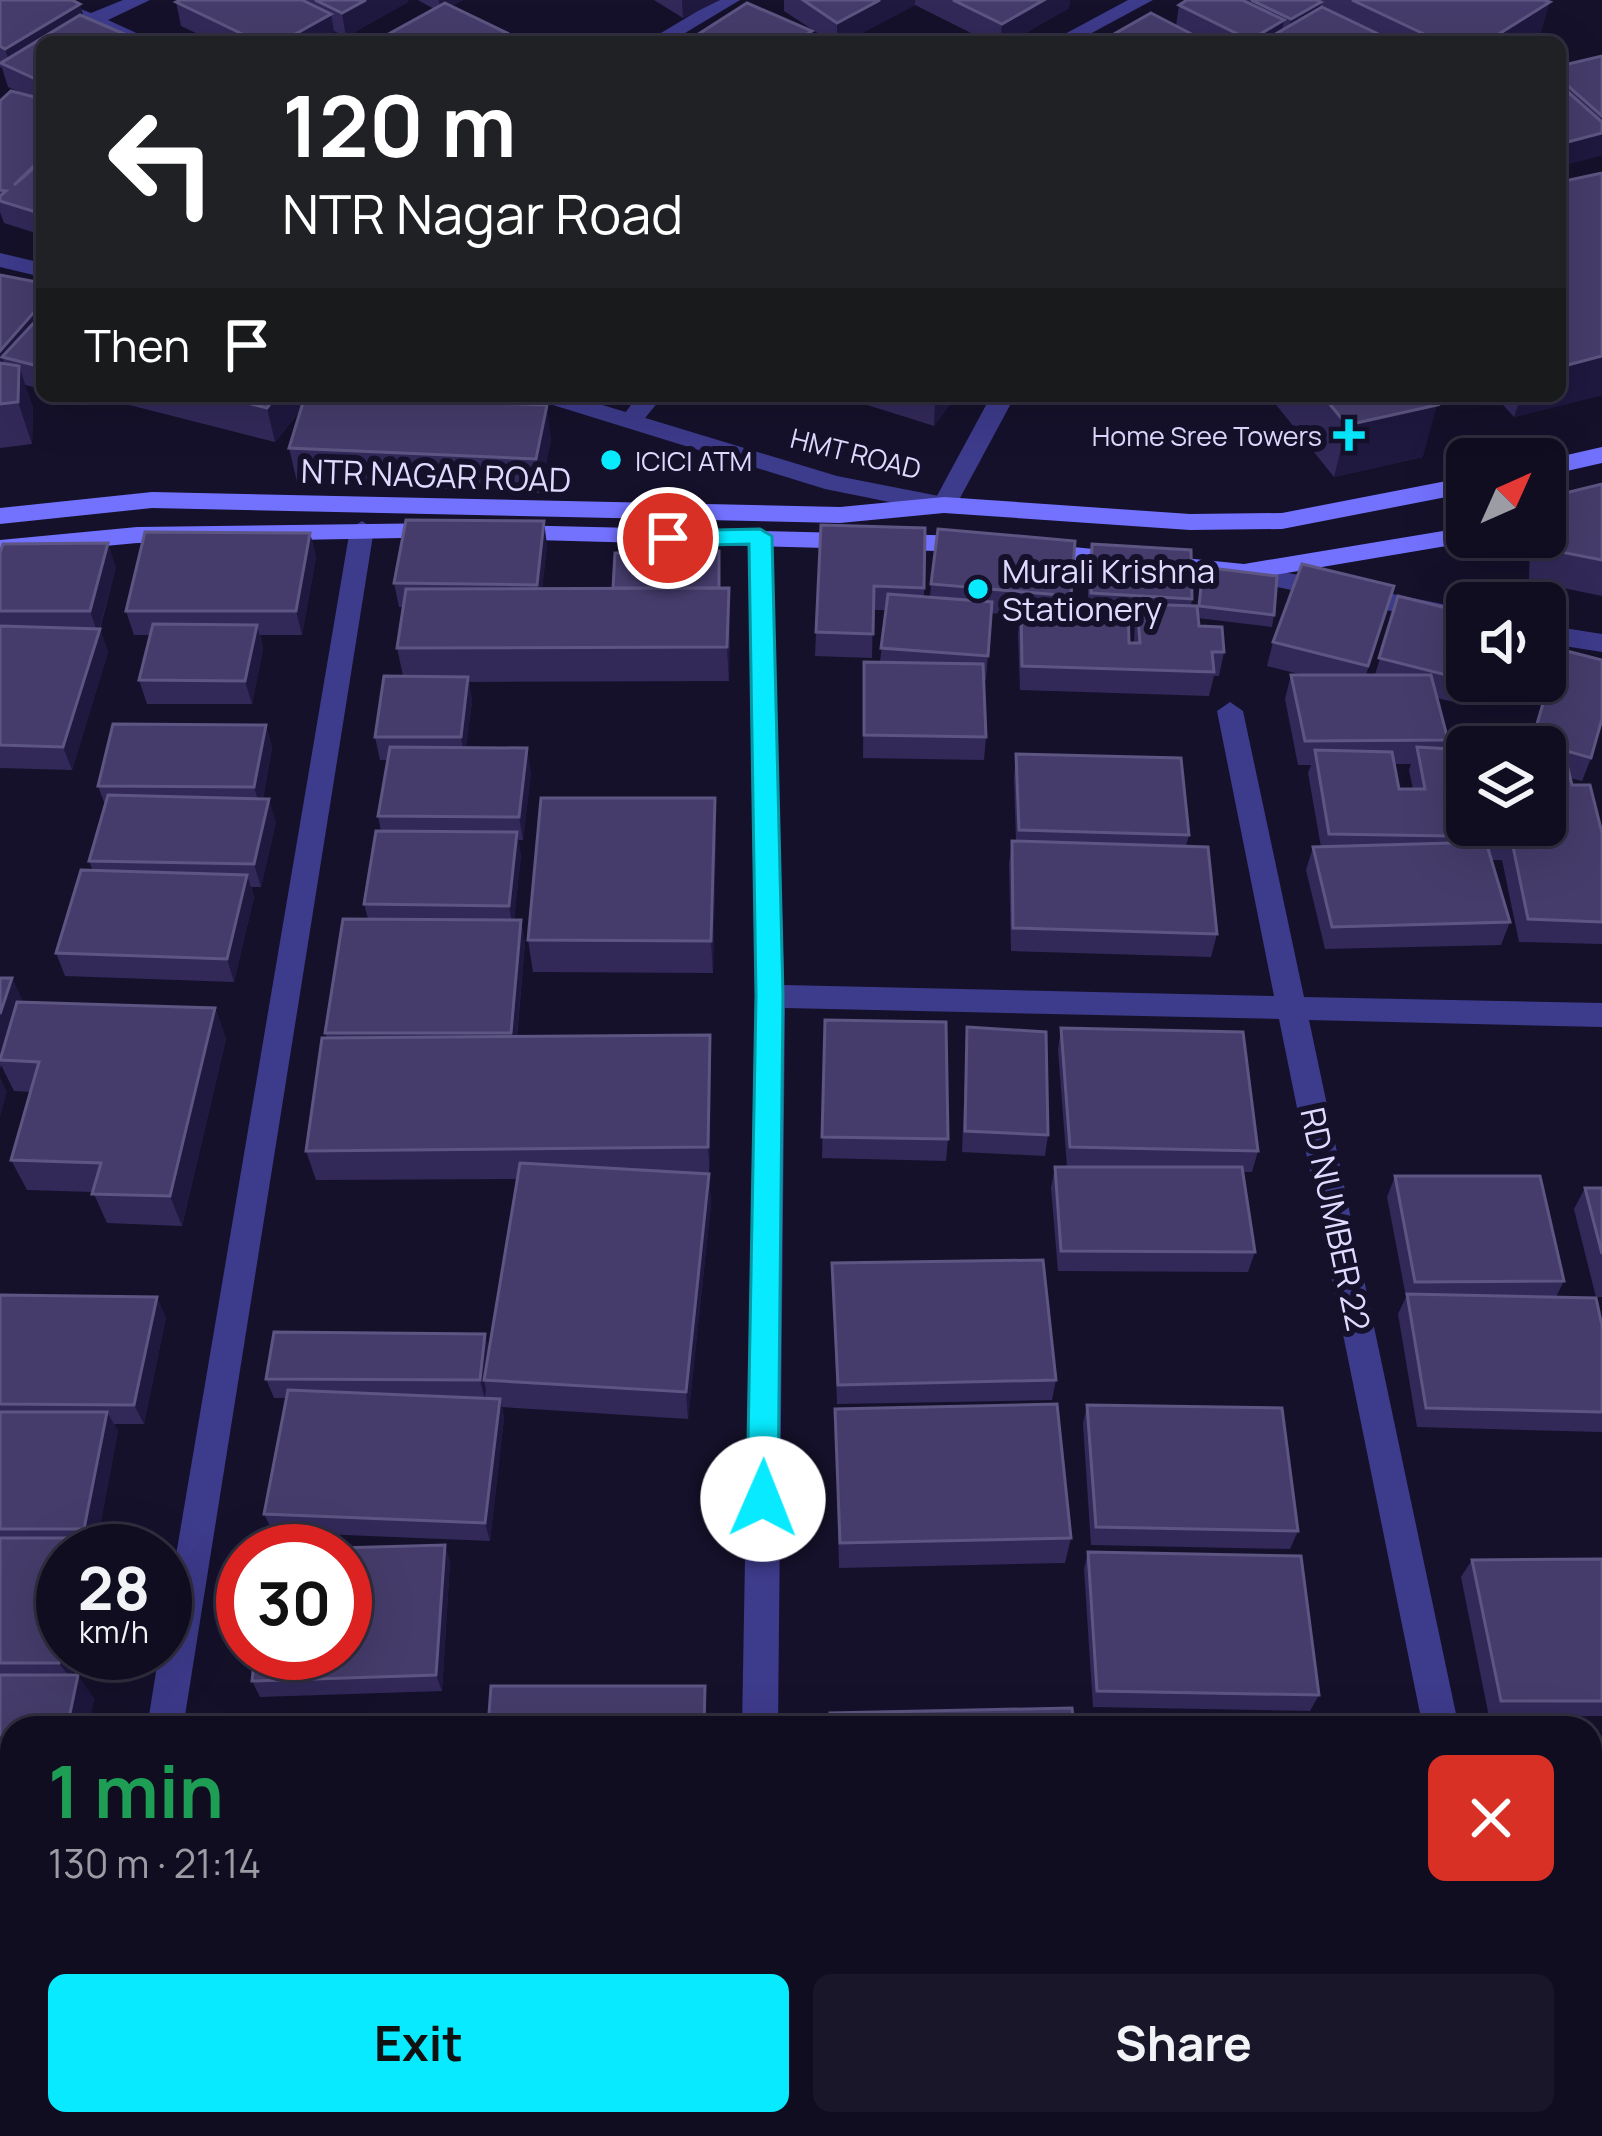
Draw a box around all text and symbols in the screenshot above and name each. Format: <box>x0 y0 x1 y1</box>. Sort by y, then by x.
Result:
text: 120 m <box>282 67 516 182</box>
icon: left <box>84 84 240 240</box>
text: NTR Nagar Road <box>282 176 683 250</box>
icon: arrive <box>214 312 280 378</box>
text: Then <box>84 314 190 376</box>
place label: Home Sree Towers <box>1092 417 1322 454</box>
street label: HMT ROAD <box>787 419 925 487</box>
marker: Home Sree Towers <box>1333 419 1365 451</box>
north arrow <box>1446 438 1566 558</box>
map controls <box>1446 438 1566 846</box>
place label: ICICI ATM <box>635 442 752 479</box>
marker: ICICI ATM <box>598 447 624 473</box>
street label: NTR NAGAR ROAD <box>300 448 572 502</box>
pin <box>617 487 719 589</box>
icon: arrive <box>635 505 701 571</box>
place label: Murali Krishna Stationery <box>1002 548 1215 631</box>
marker: Murali Krishna Stationery <box>965 576 991 602</box>
button: sound <box>1446 582 1566 702</box>
button: layers <box>1446 726 1566 846</box>
street label: RD NUMBER 22 <box>1290 1103 1382 1335</box>
position arrow <box>700 1436 826 1562</box>
speed limit sign: 30 <box>216 1524 372 1680</box>
text: 28 <box>78 1546 150 1628</box>
text: km/h <box>79 1611 149 1652</box>
text: 1 min <box>48 1741 224 1840</box>
button: close <box>1428 1755 1554 1881</box>
text: 130 m · 21:14 <box>48 1836 261 1890</box>
button: Exit <box>48 1974 789 2112</box>
button: Share <box>813 1974 1554 2112</box>

